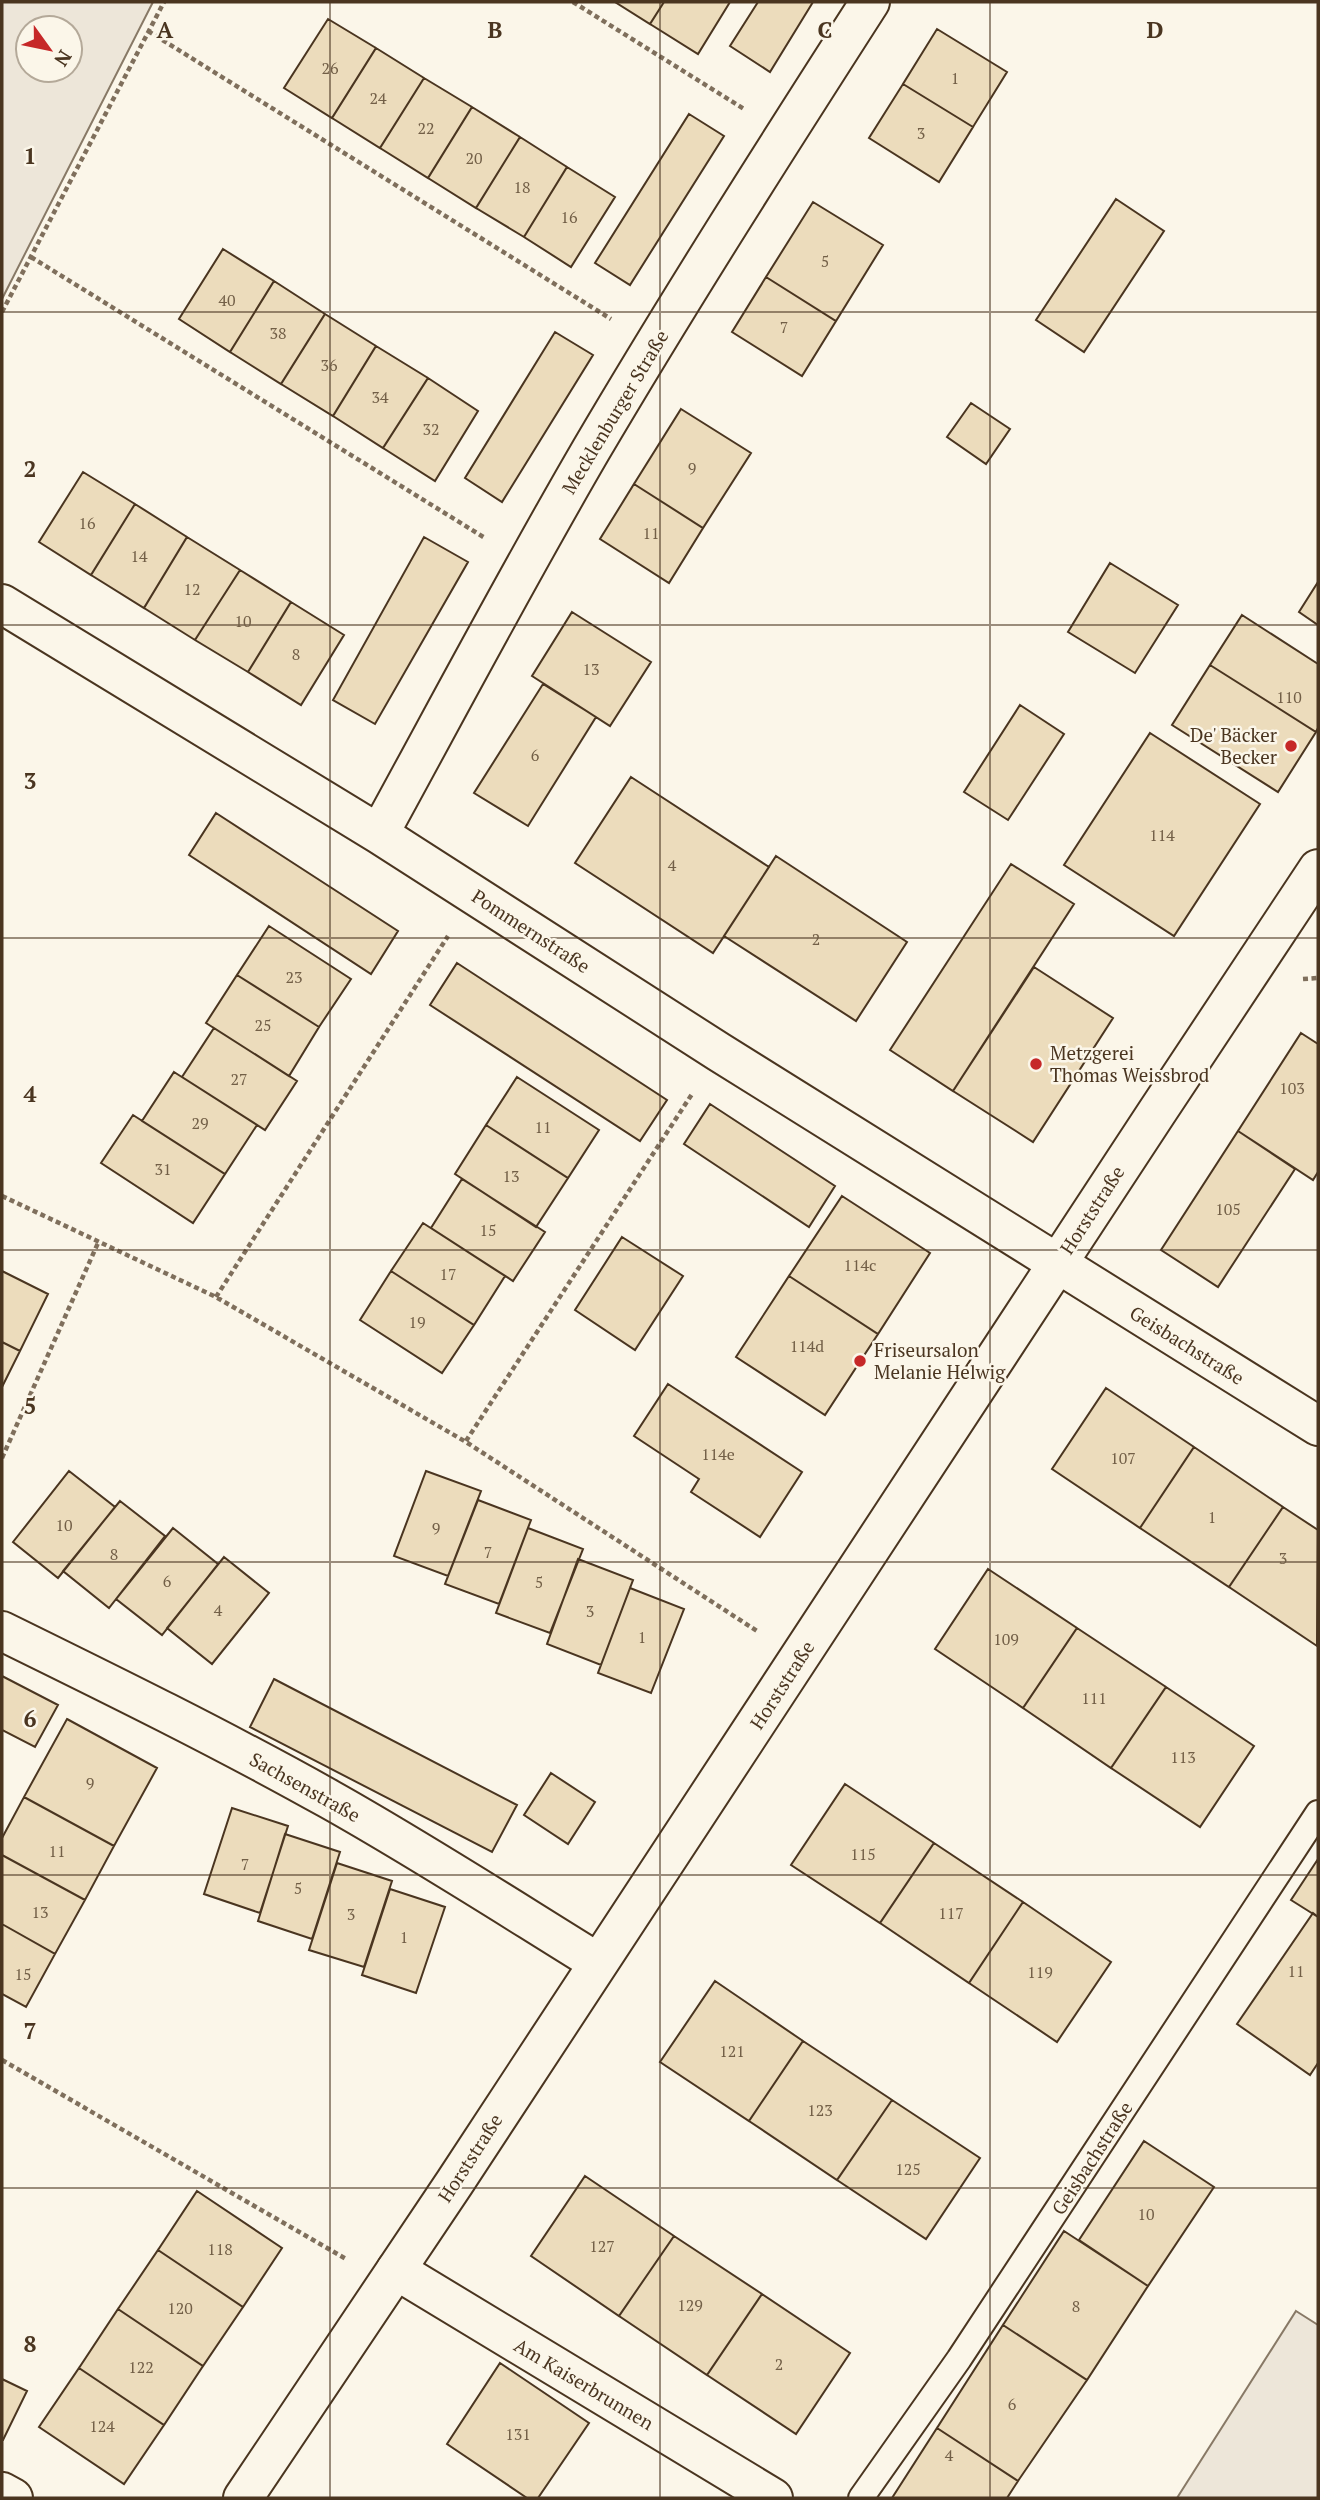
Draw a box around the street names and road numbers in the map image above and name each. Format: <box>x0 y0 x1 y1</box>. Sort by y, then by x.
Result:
street label: Mecklenburger Straße <box>556 325 673 498</box>
street label: Pommernstraße <box>467 883 595 978</box>
street label: Horststraße <box>1054 1161 1130 1259</box>
street label: Geisbachstraße <box>1125 1299 1249 1390</box>
street label: Horststraße <box>744 1636 820 1734</box>
street label: Sachsenstraße <box>246 1746 365 1827</box>
street label: Geisbachstraße <box>1046 2096 1138 2219</box>
street label: Horststraße <box>432 2109 508 2207</box>
street label: Am Kaiserbrunnen <box>510 2332 659 2435</box>

